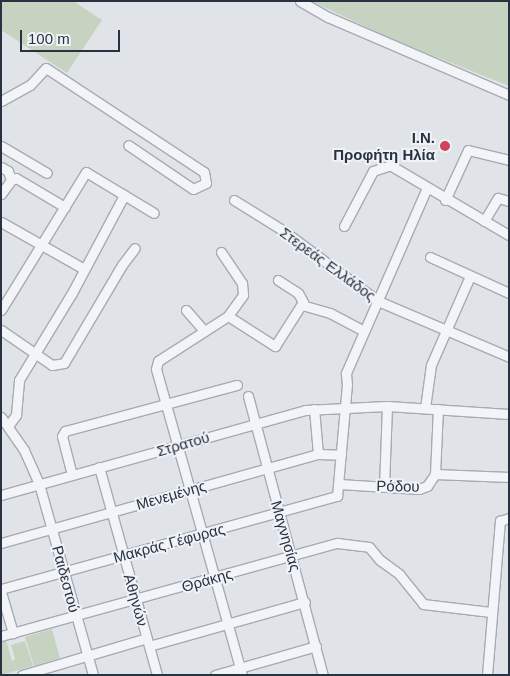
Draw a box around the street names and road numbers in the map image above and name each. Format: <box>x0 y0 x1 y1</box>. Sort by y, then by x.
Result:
street label: Στερεάς Ελλάδος <box>277 223 379 305</box>
street label: Στρατού <box>155 428 211 460</box>
street label: Μενεμένης <box>134 476 208 514</box>
street label: Ρόδου <box>376 477 420 495</box>
street label: Μαγνησίας <box>267 498 305 574</box>
street label: Μακράς Γέφυρας <box>111 519 227 567</box>
street label: Ραιδεστού <box>48 544 84 614</box>
street label: Θράκης <box>180 564 234 596</box>
street label: Αθηνών <box>120 572 152 628</box>

